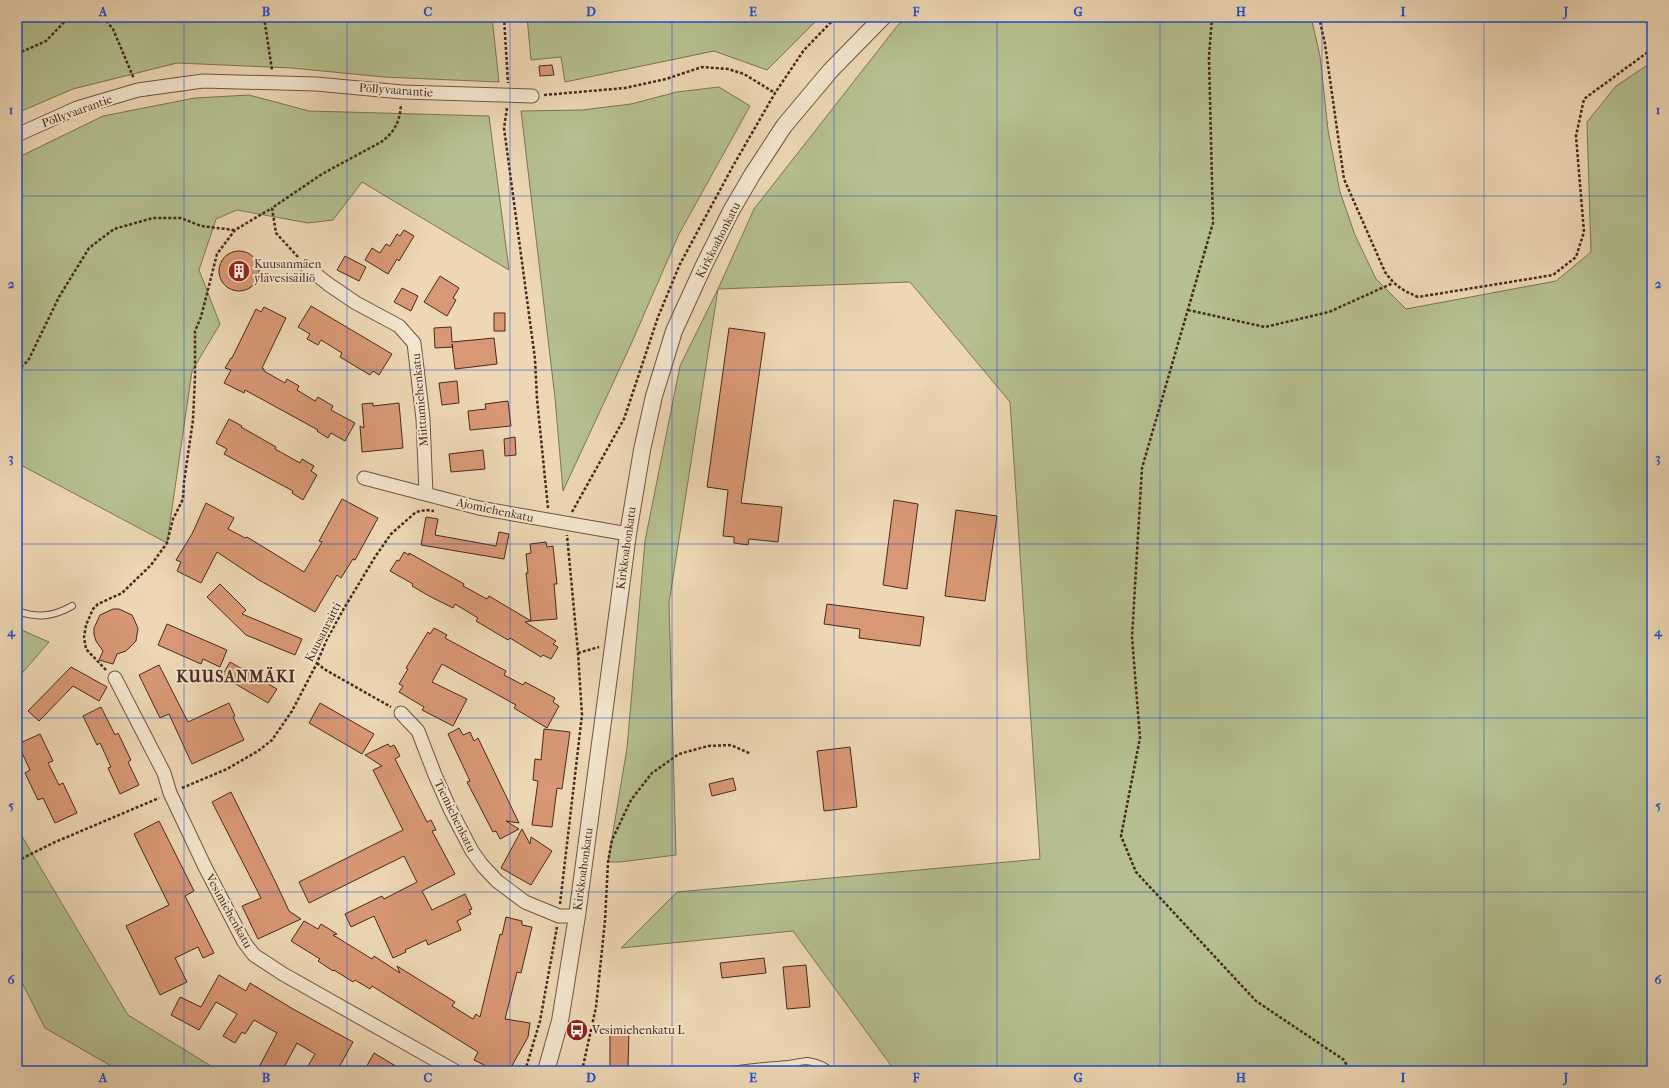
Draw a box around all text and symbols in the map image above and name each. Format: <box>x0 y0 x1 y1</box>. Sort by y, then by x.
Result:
text: A <box>98 4 108 19</box>
text: B <box>262 4 271 19</box>
text: C <box>424 4 433 19</box>
text: D <box>586 4 596 19</box>
text: E <box>749 4 757 19</box>
text: F <box>912 4 920 19</box>
text: G <box>1073 4 1083 19</box>
text: H <box>1236 4 1247 19</box>
text: I <box>1400 4 1406 19</box>
text: J <box>1562 4 1569 20</box>
street label: Pöllyvaarantie <box>359 80 433 100</box>
street label: Pöllyvaarantie <box>40 92 114 130</box>
text: 1 <box>9 102 14 117</box>
text: 1 <box>1656 102 1661 117</box>
street label: Kirkkoahonkatu <box>693 199 743 280</box>
place label: Kuusanmäen ylävesisäiliö <box>254 257 321 285</box>
building icon: Kuusanmäen ylävesisäiliö <box>226 258 252 284</box>
text: 2 <box>8 276 15 291</box>
text: 2 <box>1655 276 1662 291</box>
street label: Miittamiehenkatu <box>409 352 431 447</box>
text: 3 <box>8 450 14 466</box>
text: 3 <box>1655 450 1661 466</box>
street label: Ajomiehenkatu <box>454 495 535 525</box>
street label: Kirkkoahonkatu <box>613 505 639 590</box>
street label: Kuusanraitti <box>302 599 344 664</box>
text: 4 <box>6 624 16 640</box>
text: 4 <box>1653 624 1663 640</box>
district label: KUUSANMÄKI <box>176 666 296 686</box>
street label: Tiemiehenkatu <box>431 777 479 855</box>
text: 5 <box>8 798 14 813</box>
text: 5 <box>1655 798 1661 813</box>
street label: Kirkkoahonkatu <box>570 826 596 911</box>
street label: Vesimiehenkatu <box>202 871 255 951</box>
text: 6 <box>7 972 15 987</box>
text: 6 <box>1654 972 1662 987</box>
bus stop icon: Vesimiehenkatu L <box>564 1017 590 1043</box>
place label: Vesimiehenkatu L <box>591 1023 685 1037</box>
text: A <box>98 1070 108 1085</box>
text: B <box>262 1070 271 1085</box>
text: C <box>424 1070 433 1085</box>
text: D <box>586 1070 596 1085</box>
text: E <box>749 1070 757 1085</box>
text: F <box>912 1070 920 1085</box>
text: G <box>1073 1070 1083 1085</box>
text: H <box>1236 1070 1247 1085</box>
text: I <box>1400 1070 1406 1085</box>
text: J <box>1562 1070 1569 1086</box>

